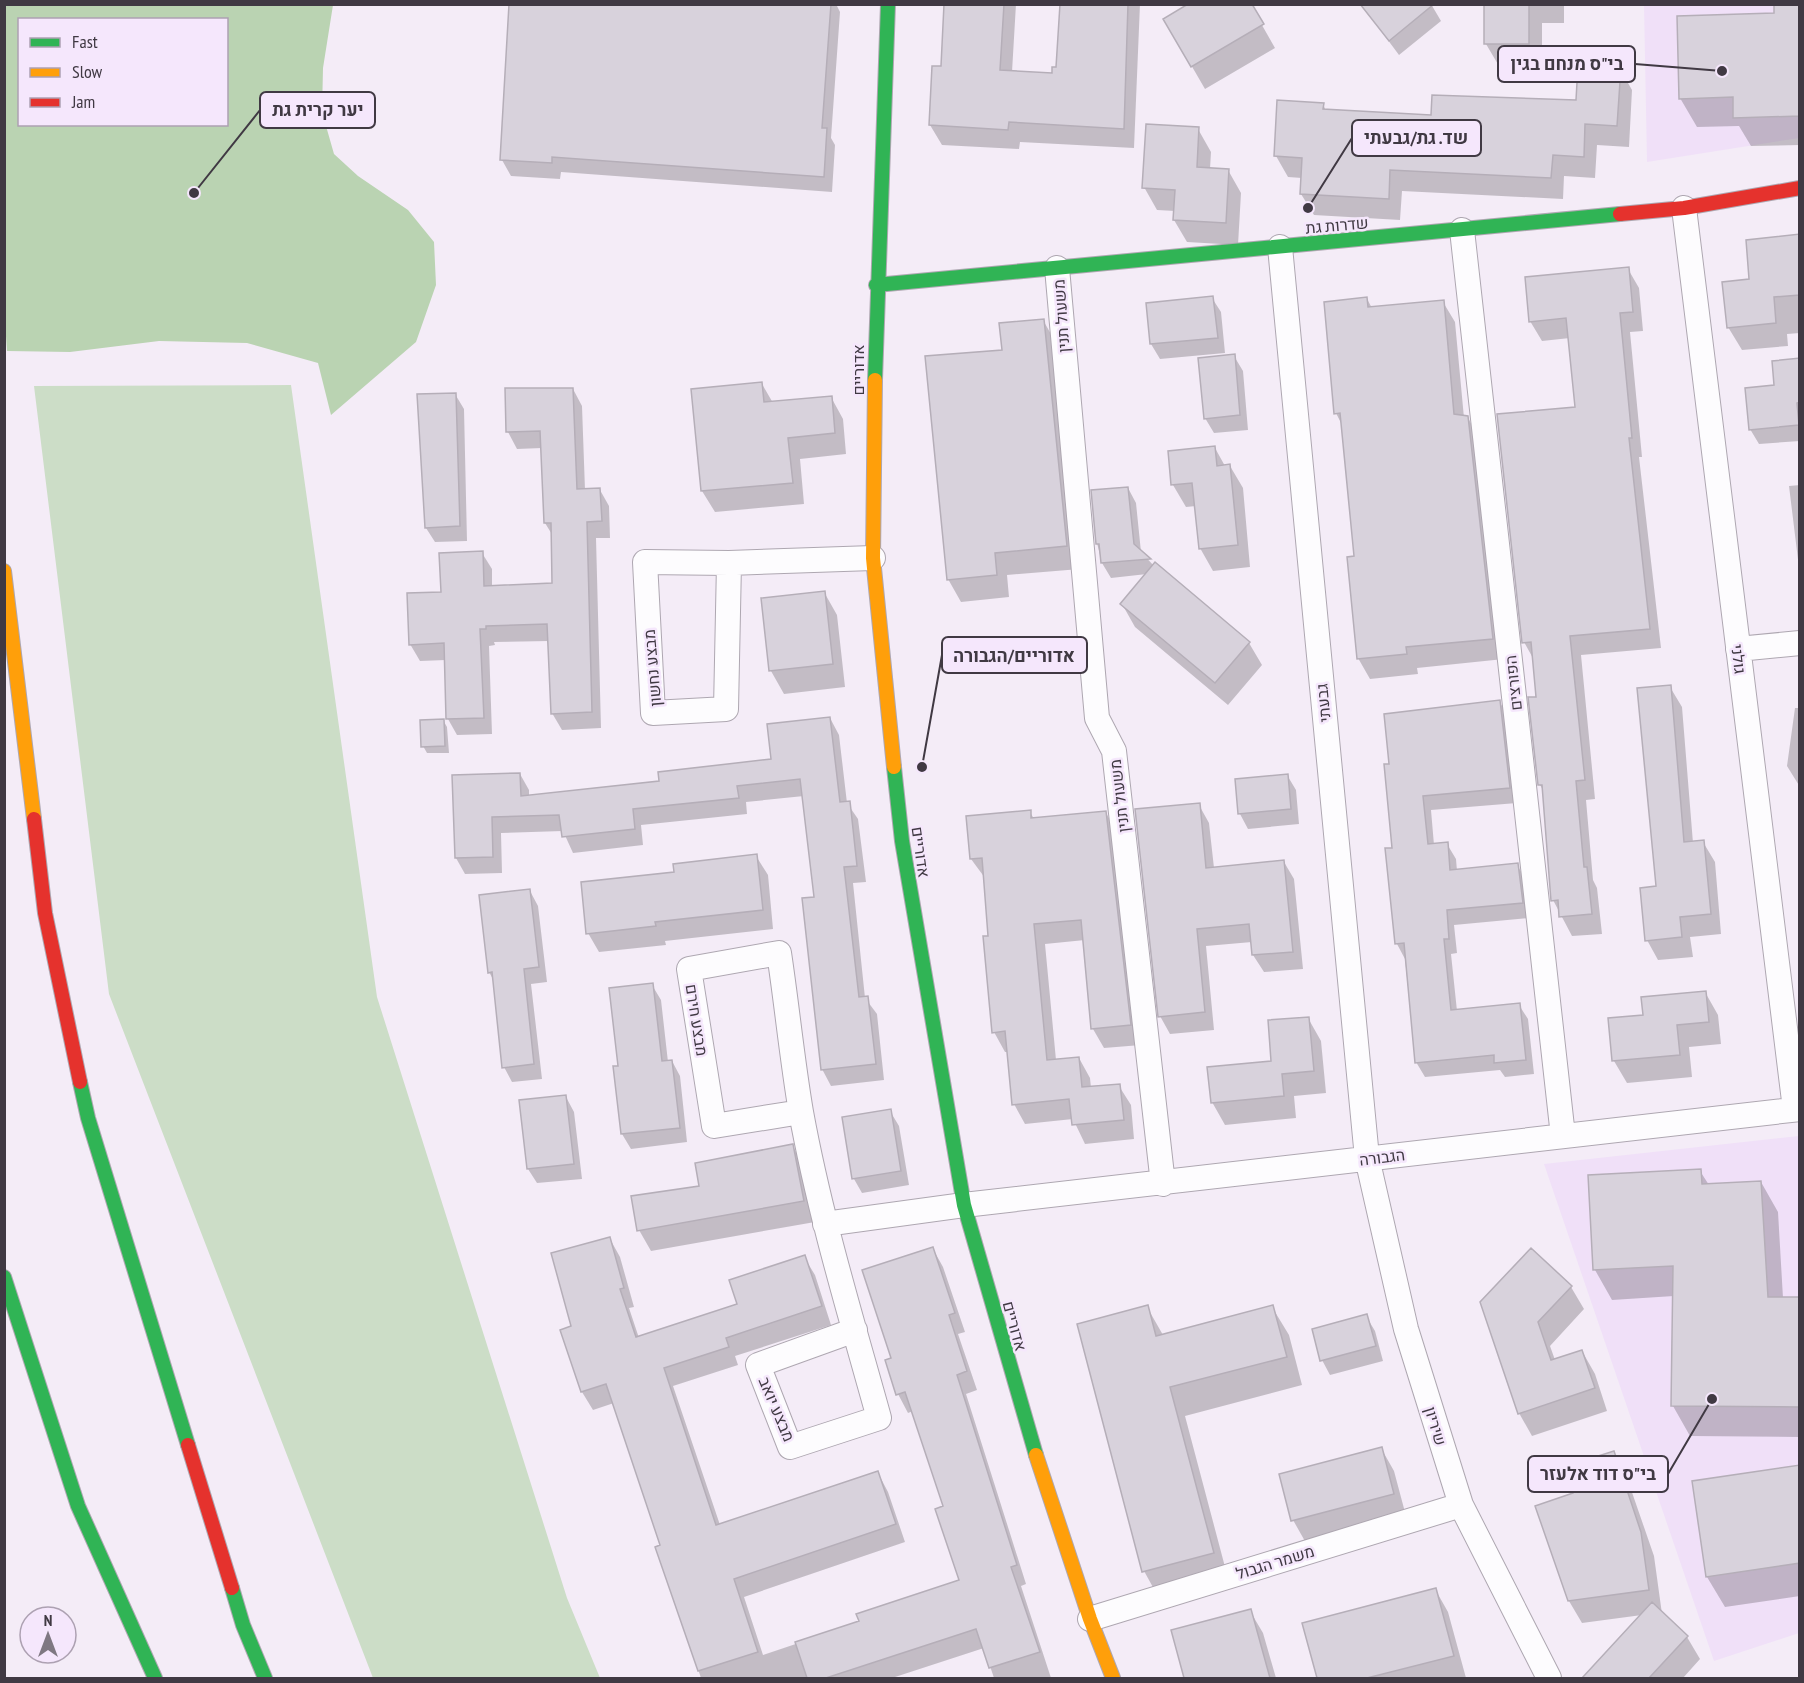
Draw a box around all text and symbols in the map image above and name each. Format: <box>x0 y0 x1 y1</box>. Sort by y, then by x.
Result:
legend <box>18 18 228 126</box>
text: Fast <box>72 30 98 53</box>
callout: בי"ס מנחם בגין <box>1498 46 1635 82</box>
text: בי"ס מנחם בגין <box>1511 52 1624 75</box>
text: Slow <box>72 60 103 83</box>
text: Jam <box>71 90 95 113</box>
callout: יער קרית גת <box>260 92 375 128</box>
text: יער קרית גת <box>272 98 364 121</box>
callout: שד. גת/גבעתי <box>1352 120 1481 156</box>
text: שד. גת/גבעתי <box>1364 126 1468 149</box>
street label: שדרות גת <box>1305 212 1369 238</box>
street label: משעול תנין <box>1048 279 1074 353</box>
street label: אדוריים <box>848 345 868 396</box>
street label: מבצע נחשון <box>639 629 665 707</box>
callout: אדוריים/הגבורה <box>942 637 1087 673</box>
street label: גולני <box>1727 643 1751 675</box>
text: אדוריים/הגבורה <box>953 644 1075 667</box>
street label: הפורצים <box>1500 654 1526 712</box>
street label: גבעתי <box>1311 683 1335 723</box>
street label: משעול תנין <box>1105 758 1133 834</box>
street label: אדוריים <box>908 825 934 879</box>
street label: מבצע חירם <box>681 983 713 1057</box>
street label: הגבורה <box>1358 1144 1406 1170</box>
street label: אדוריים <box>999 1299 1031 1353</box>
street label: מבצע יואב <box>754 1374 800 1444</box>
street label: שיריון <box>1421 1404 1451 1448</box>
callout: בי"ס דוד אלעזר <box>1528 1456 1668 1492</box>
text: בי"ס דוד אלעזר <box>1540 1462 1656 1485</box>
street label: משמר הגבול <box>1233 1541 1317 1583</box>
north arrow <box>18 1605 78 1665</box>
text: N <box>44 1610 52 1630</box>

